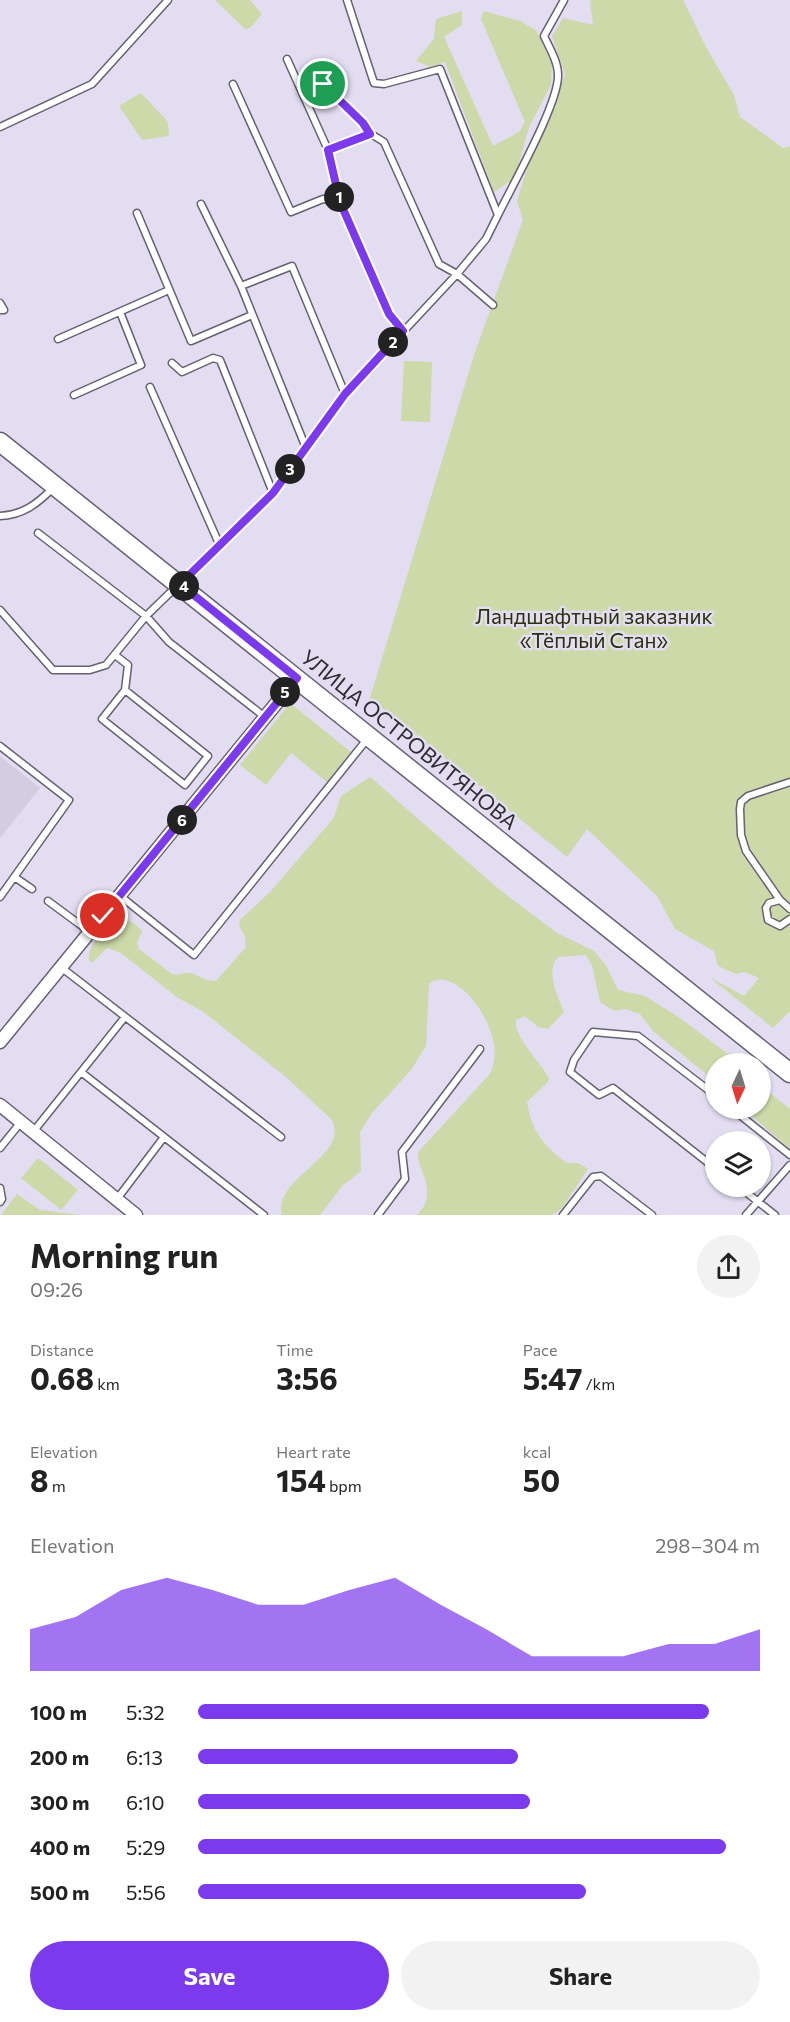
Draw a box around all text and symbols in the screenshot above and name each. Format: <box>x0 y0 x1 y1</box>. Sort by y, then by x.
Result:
pin <box>297 58 348 109</box>
icon: arrive <box>306 67 339 100</box>
pin: 1 <box>324 182 354 212</box>
text: 1 <box>335 187 343 206</box>
pin: 2 <box>378 327 408 357</box>
text: 2 <box>388 332 398 351</box>
pin: 3 <box>275 454 305 484</box>
text: 3 <box>285 459 295 478</box>
pin: 4 <box>169 571 199 601</box>
text: 4 <box>179 576 189 595</box>
park label: Ландшафтный заказник «Тёплый Стан» <box>475 603 713 652</box>
street label: УЛИЦА ОСТРОВИТЯНОВА <box>297 644 523 834</box>
pin: 5 <box>270 677 300 707</box>
text: 5 <box>280 682 290 701</box>
pin: 6 <box>167 805 197 835</box>
text: 6 <box>177 810 187 829</box>
pin <box>77 890 128 941</box>
icon: check <box>86 899 119 932</box>
north arrow <box>705 1053 771 1119</box>
map controls <box>705 1053 771 1197</box>
button: layers <box>705 1131 771 1197</box>
text: Morning run <box>30 1234 218 1275</box>
button: share <box>697 1235 760 1298</box>
text: 09:26 <box>30 1277 83 1301</box>
text: Distance <box>30 1340 94 1359</box>
text: Time <box>276 1340 313 1359</box>
text: Pace <box>523 1340 557 1359</box>
text: 0.68 <box>30 1359 94 1396</box>
text: 3:56 <box>276 1359 338 1396</box>
text: 5:47 <box>523 1359 582 1396</box>
text: km <box>94 1374 120 1393</box>
text: /km <box>582 1374 615 1393</box>
text: Elevation <box>30 1442 98 1461</box>
text: Heart rate <box>276 1442 351 1461</box>
text: kcal <box>523 1442 551 1461</box>
text: 8 <box>30 1461 49 1498</box>
text: 154 <box>276 1461 326 1498</box>
text: 50 <box>523 1461 560 1498</box>
text: m <box>49 1476 66 1495</box>
text: bpm <box>326 1476 362 1495</box>
text: Elevation <box>30 1533 115 1557</box>
text: 298–304 m <box>655 1533 760 1557</box>
text: 100 m <box>30 1700 87 1724</box>
text: 5:32 <box>126 1700 165 1724</box>
text: 200 m <box>30 1745 89 1769</box>
text: 6:13 <box>126 1745 163 1769</box>
text: 300 m <box>30 1790 90 1814</box>
text: 6:10 <box>126 1790 164 1814</box>
text: 400 m <box>30 1835 90 1859</box>
text: 5:29 <box>126 1835 165 1859</box>
text: 500 m <box>30 1880 90 1904</box>
text: 5:56 <box>126 1880 166 1904</box>
button: Save <box>30 1941 389 2010</box>
button: Share <box>401 1941 760 2010</box>

